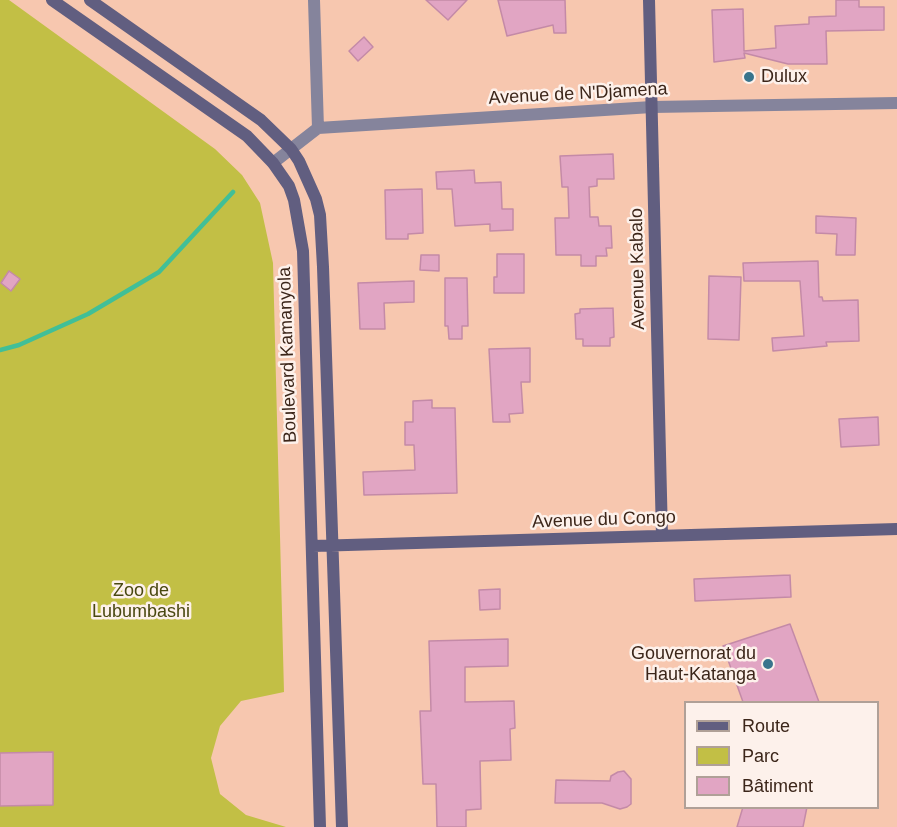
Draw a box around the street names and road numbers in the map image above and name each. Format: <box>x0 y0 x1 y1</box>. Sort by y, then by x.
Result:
street label: Avenue de N'Djamena <box>488 79 668 109</box>
street label: Avenue Kabalo <box>626 208 650 330</box>
street label: Boulevard Kamanyola <box>274 267 302 443</box>
street label: Avenue du Congo <box>532 507 676 533</box>

